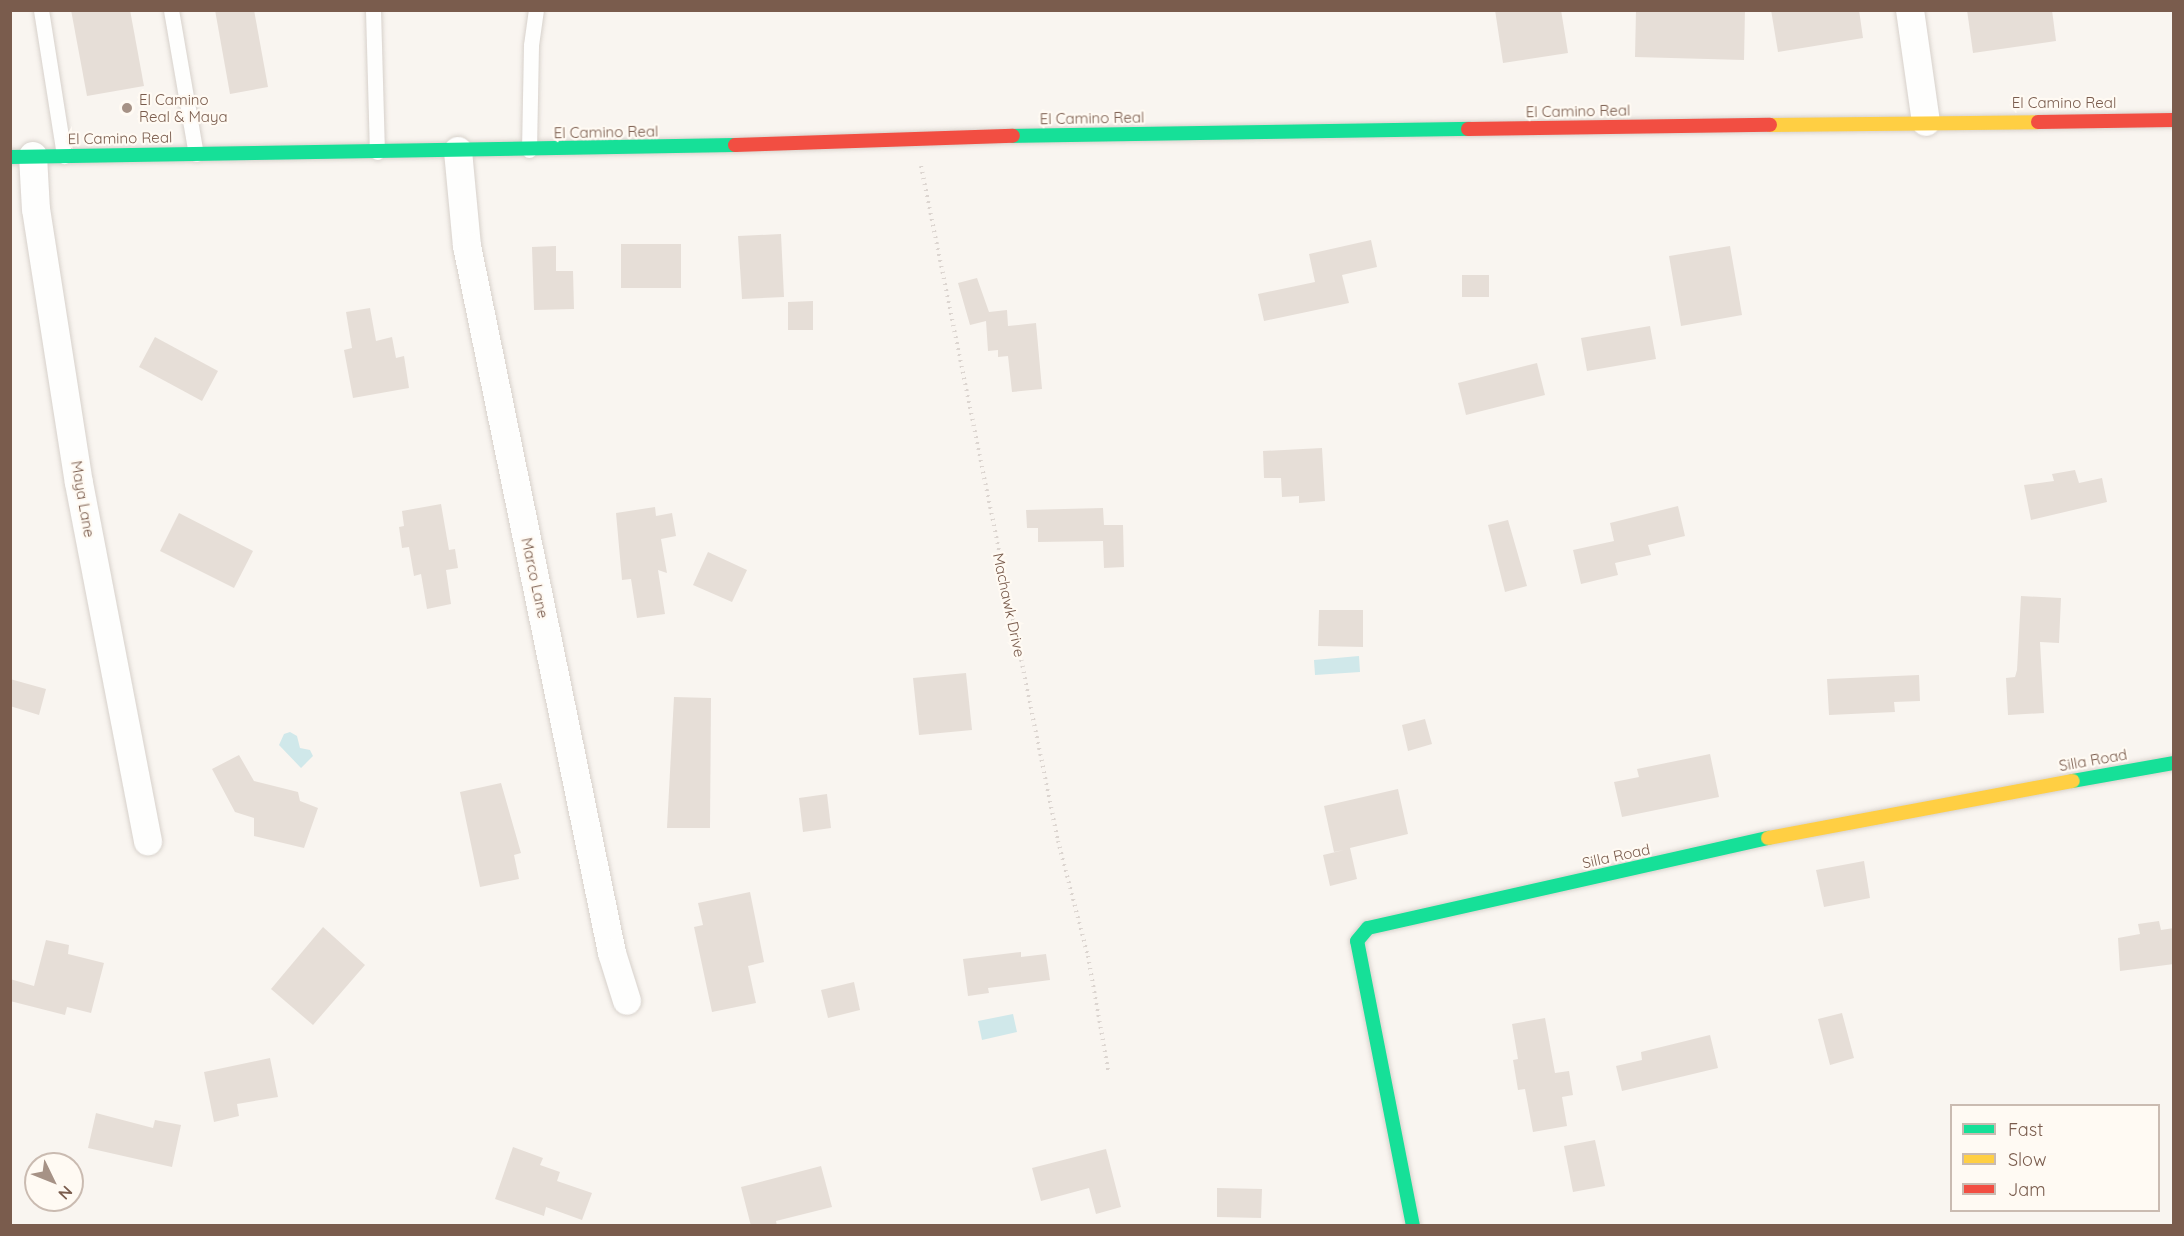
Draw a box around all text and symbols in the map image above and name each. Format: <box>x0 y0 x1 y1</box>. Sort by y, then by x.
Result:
place label: El Camino Real & Maya <box>139 90 228 125</box>
street label: El Camino Real <box>2012 94 2116 112</box>
marker: El Camino Real & Maya <box>120 101 134 115</box>
street label: El Camino Real <box>1525 101 1631 121</box>
street label: El Camino Real <box>1039 108 1145 128</box>
street label: El Camino Real <box>553 122 659 142</box>
street label: El Camino Real <box>67 128 173 148</box>
street label: Maya Lane <box>67 459 99 539</box>
street label: Marco Lane <box>518 536 552 620</box>
street label: Machawk Drive <box>989 551 1029 659</box>
street label: Silla Road <box>2057 745 2129 775</box>
street label: Silla Road <box>1580 840 1652 872</box>
legend <box>1950 1104 2160 1212</box>
text: Fast <box>2008 1118 2043 1141</box>
text: Slow <box>2008 1148 2046 1171</box>
north arrow <box>24 1152 84 1212</box>
text: Jam <box>2008 1178 2046 1201</box>
text: N <box>54 1182 77 1204</box>

